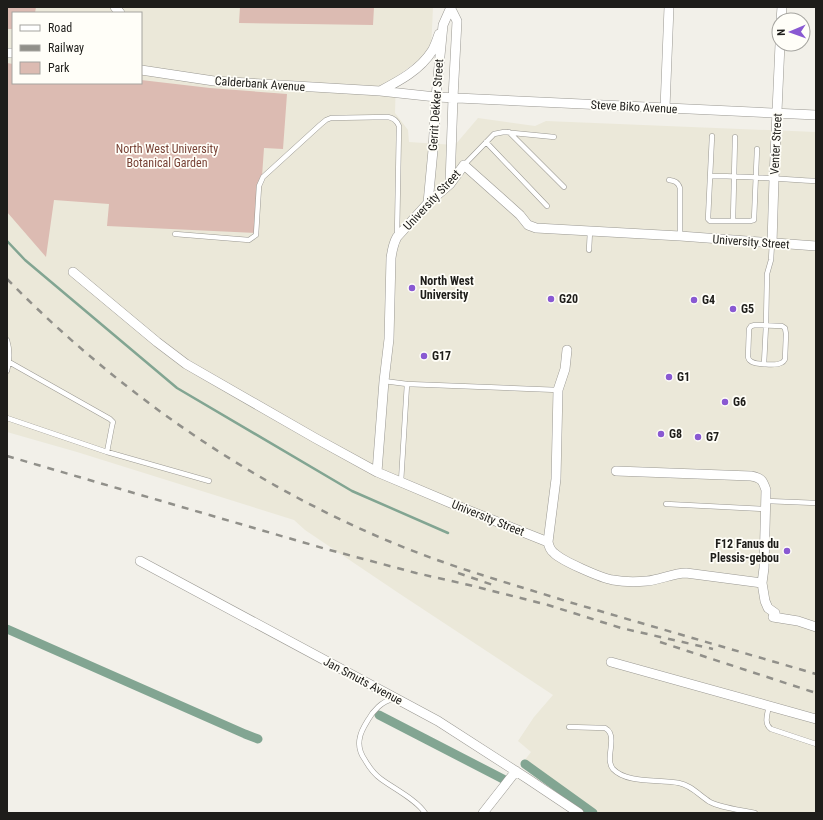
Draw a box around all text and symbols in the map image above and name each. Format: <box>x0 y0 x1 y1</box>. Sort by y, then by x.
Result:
legend <box>12 12 142 84</box>
north arrow <box>771 12 811 52</box>
text: Road <box>48 21 72 35</box>
text: N <box>775 28 788 36</box>
text: Railway <box>48 41 84 55</box>
street label: Gerrit Dekker Street <box>426 58 446 152</box>
text: Park <box>48 61 70 75</box>
street label: Calderbank Avenue <box>214 74 306 94</box>
street label: Steve Biko Avenue <box>590 98 678 116</box>
street label: Venter Street <box>767 112 785 175</box>
park label: North West University Botanical Garden <box>116 142 218 170</box>
street label: University Street <box>401 167 464 233</box>
street label: University Street <box>712 232 790 252</box>
place label: North West University <box>420 274 474 302</box>
marker: North West University <box>407 283 417 293</box>
place label: G20 <box>559 292 578 306</box>
place label: G4 <box>702 293 715 307</box>
marker: G20 <box>546 294 556 304</box>
marker: G4 <box>689 295 699 305</box>
place label: G5 <box>741 302 754 316</box>
marker: G5 <box>728 304 738 314</box>
place label: G17 <box>432 349 451 363</box>
marker: G17 <box>419 351 429 361</box>
place label: G1 <box>677 370 690 384</box>
marker: G1 <box>664 372 674 382</box>
place label: G6 <box>733 395 746 409</box>
marker: G6 <box>720 397 730 407</box>
place label: G8 <box>669 427 682 441</box>
marker: G8 <box>656 429 666 439</box>
place label: G7 <box>706 430 719 444</box>
marker: G7 <box>693 432 703 442</box>
street label: University Street <box>450 497 527 539</box>
place label: F12 Fanus du Plessis-gebou <box>710 537 779 565</box>
marker: F12 Fanus du Plessis-gebou <box>782 546 792 556</box>
street label: Jan Smuts Avenue <box>321 654 405 708</box>

